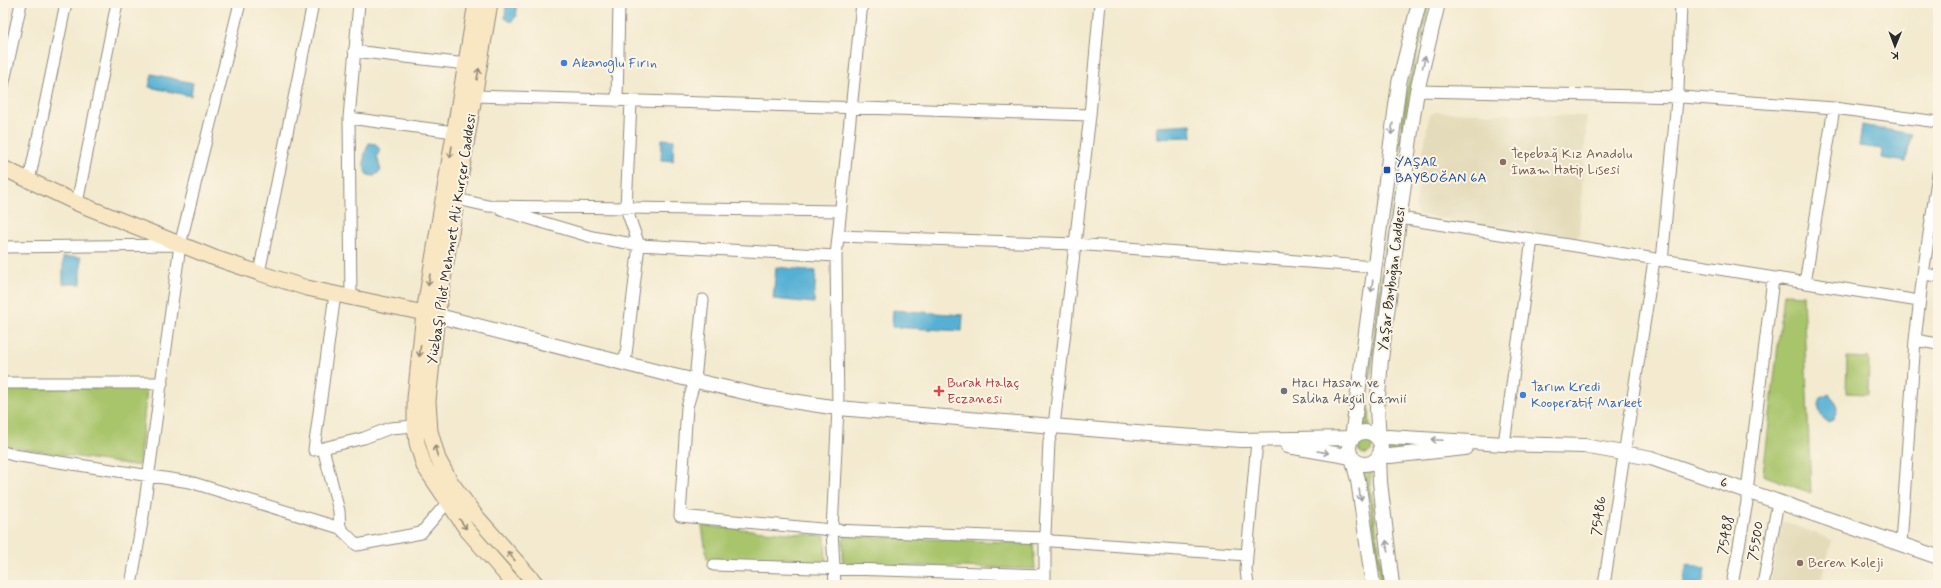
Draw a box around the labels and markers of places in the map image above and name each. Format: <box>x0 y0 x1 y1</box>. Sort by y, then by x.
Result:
place label: Akanoglu Fırın <box>572 54 657 73</box>
marker: Akanoglu Fırın <box>559 58 569 68</box>
place label: Tepebağ Kız Anadolu İmam Hatip Lisesi <box>1511 145 1632 179</box>
place label: YAŞAR BAYBOĞAN 6A <box>1395 153 1487 187</box>
marker: Tepebağ Kız Anadolu İmam Hatip Lisesi <box>1498 157 1508 167</box>
marker: YAŞAR BAYBOĞAN 6A <box>1382 165 1392 175</box>
place label: Burak Halaç Eczanesi <box>947 374 1020 408</box>
place label: Hacı Hasan ve Saliha Akgül Camii <box>1292 374 1406 410</box>
place label: Tarım Kredi Kooperatif Market <box>1531 378 1642 412</box>
marker: Burak Halaç Eczanesi <box>934 386 944 396</box>
marker: Hacı Hasan ve Saliha Akgül Camii <box>1279 386 1289 396</box>
marker: Tarım Kredi Kooperatif Market <box>1518 390 1528 400</box>
place label: Beren Koleji <box>1808 554 1883 572</box>
marker: Beren Koleji <box>1795 558 1805 568</box>

